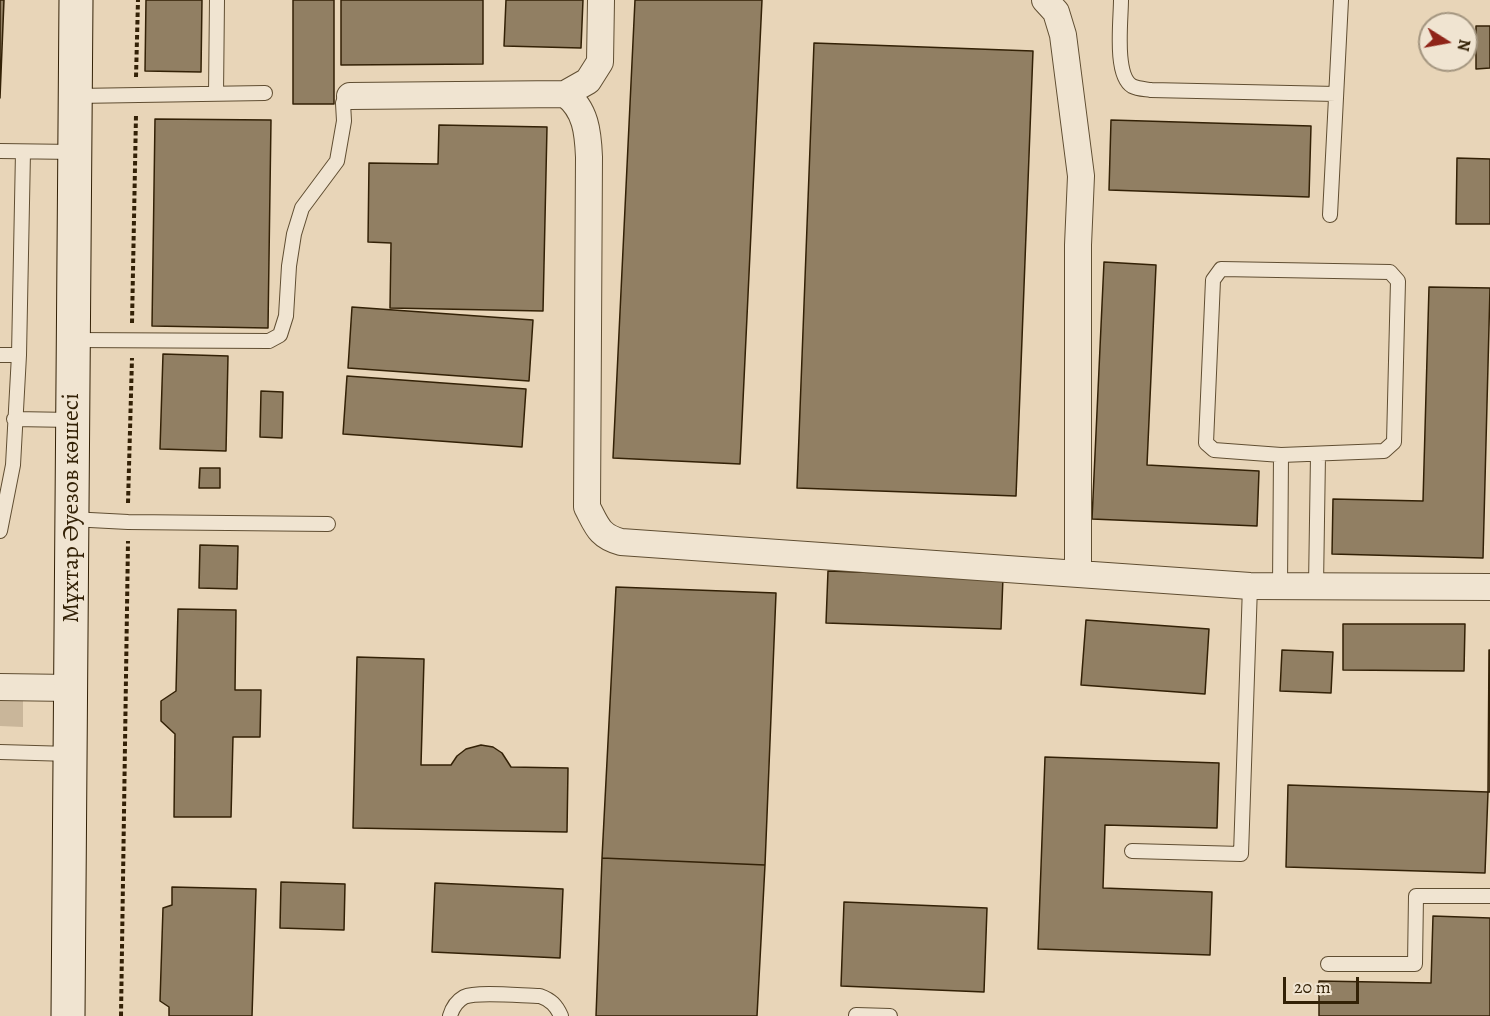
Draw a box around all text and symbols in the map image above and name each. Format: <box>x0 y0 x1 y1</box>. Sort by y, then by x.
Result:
north arrow <box>1418 12 1478 72</box>
text: N <box>1452 37 1476 53</box>
street label: Мұхтар Әуезов көшесі <box>58 393 86 623</box>
scale bar <box>1286 965 1362 1003</box>
text: 20 m <box>1294 975 1331 999</box>

